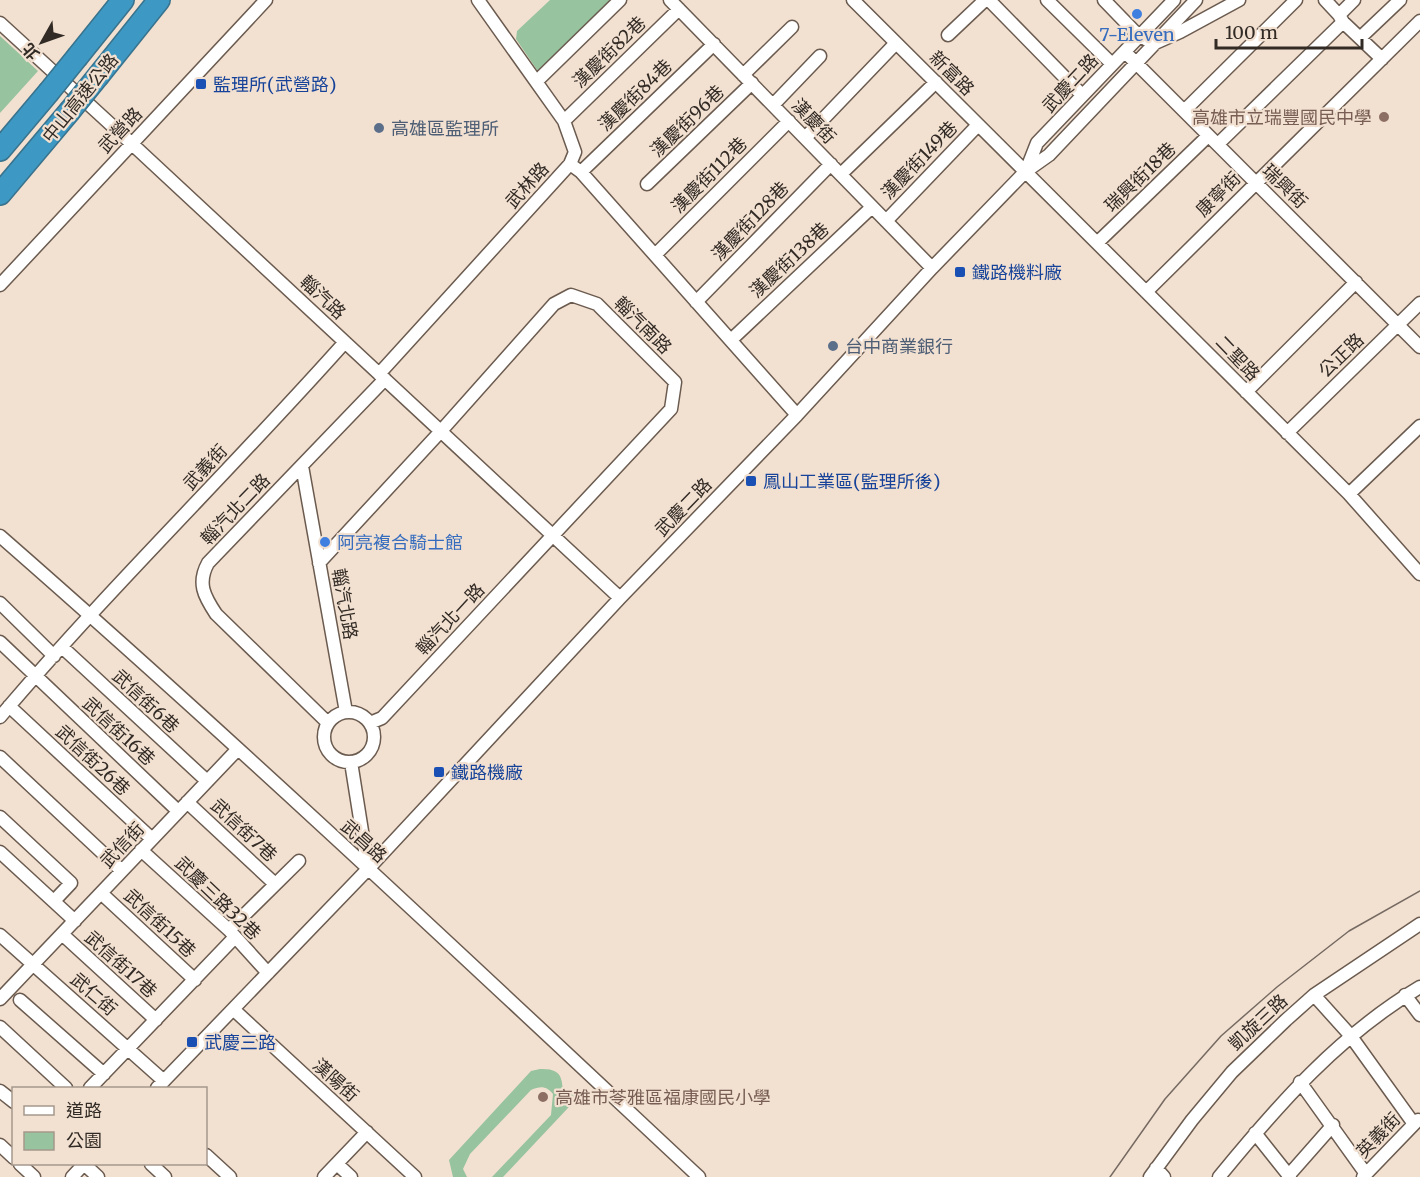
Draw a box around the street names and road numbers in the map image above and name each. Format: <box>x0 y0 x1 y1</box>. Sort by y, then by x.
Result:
street label: 漢慶街82巷 <box>568 11 650 93</box>
street label: 新富路 <box>925 46 979 100</box>
street label: 中山高速公路 <box>37 49 123 147</box>
street label: 武慶二路 <box>1037 49 1103 117</box>
street label: 漢慶街84巷 <box>593 54 677 136</box>
street label: 漢慶街96巷 <box>645 80 729 162</box>
street label: 漢慶街 <box>787 94 841 148</box>
street label: 武營路 <box>93 102 147 158</box>
street label: 漢慶街149巷 <box>876 116 962 204</box>
street label: 漢慶街112巷 <box>666 132 752 218</box>
street label: 瑞興街18巷 <box>1100 137 1180 217</box>
street label: 武林路 <box>500 157 554 213</box>
street label: 瑞興街 <box>1258 159 1312 213</box>
street label: 康寧街 <box>1191 167 1245 221</box>
street label: 漢慶街128巷 <box>707 177 793 265</box>
street label: 漢慶街138巷 <box>744 217 834 303</box>
street label: 輜汽路 <box>295 270 351 324</box>
street label: 輜汽南路 <box>609 291 677 359</box>
street label: 公正路 <box>1314 328 1368 382</box>
street label: 二聖路 <box>1211 331 1265 385</box>
street label: 武義街 <box>178 439 232 495</box>
street label: 輜汽北二路 <box>195 469 275 549</box>
street label: 武慶二路 <box>650 473 716 541</box>
street label: 輜汽北路 <box>327 567 363 641</box>
street label: 輜汽北一路 <box>411 578 489 660</box>
street label: 武信街6巷 <box>108 664 184 738</box>
street label: 武信街16巷 <box>78 692 160 770</box>
street label: 武信街26巷 <box>51 720 135 800</box>
street label: 武信街7巷 <box>206 794 282 866</box>
street label: 武昌路 <box>336 814 392 868</box>
street label: 武信街 <box>95 817 149 873</box>
street label: 武慶三路32巷 <box>170 851 266 945</box>
street label: 武信街15巷 <box>119 884 201 962</box>
street label: 武信街17巷 <box>80 926 162 1002</box>
street label: 武仁街 <box>66 968 122 1020</box>
street label: 凱旋三路 <box>1224 989 1292 1055</box>
street label: 漢陽街 <box>308 1053 364 1107</box>
street label: 英義街 <box>1351 1108 1405 1162</box>

